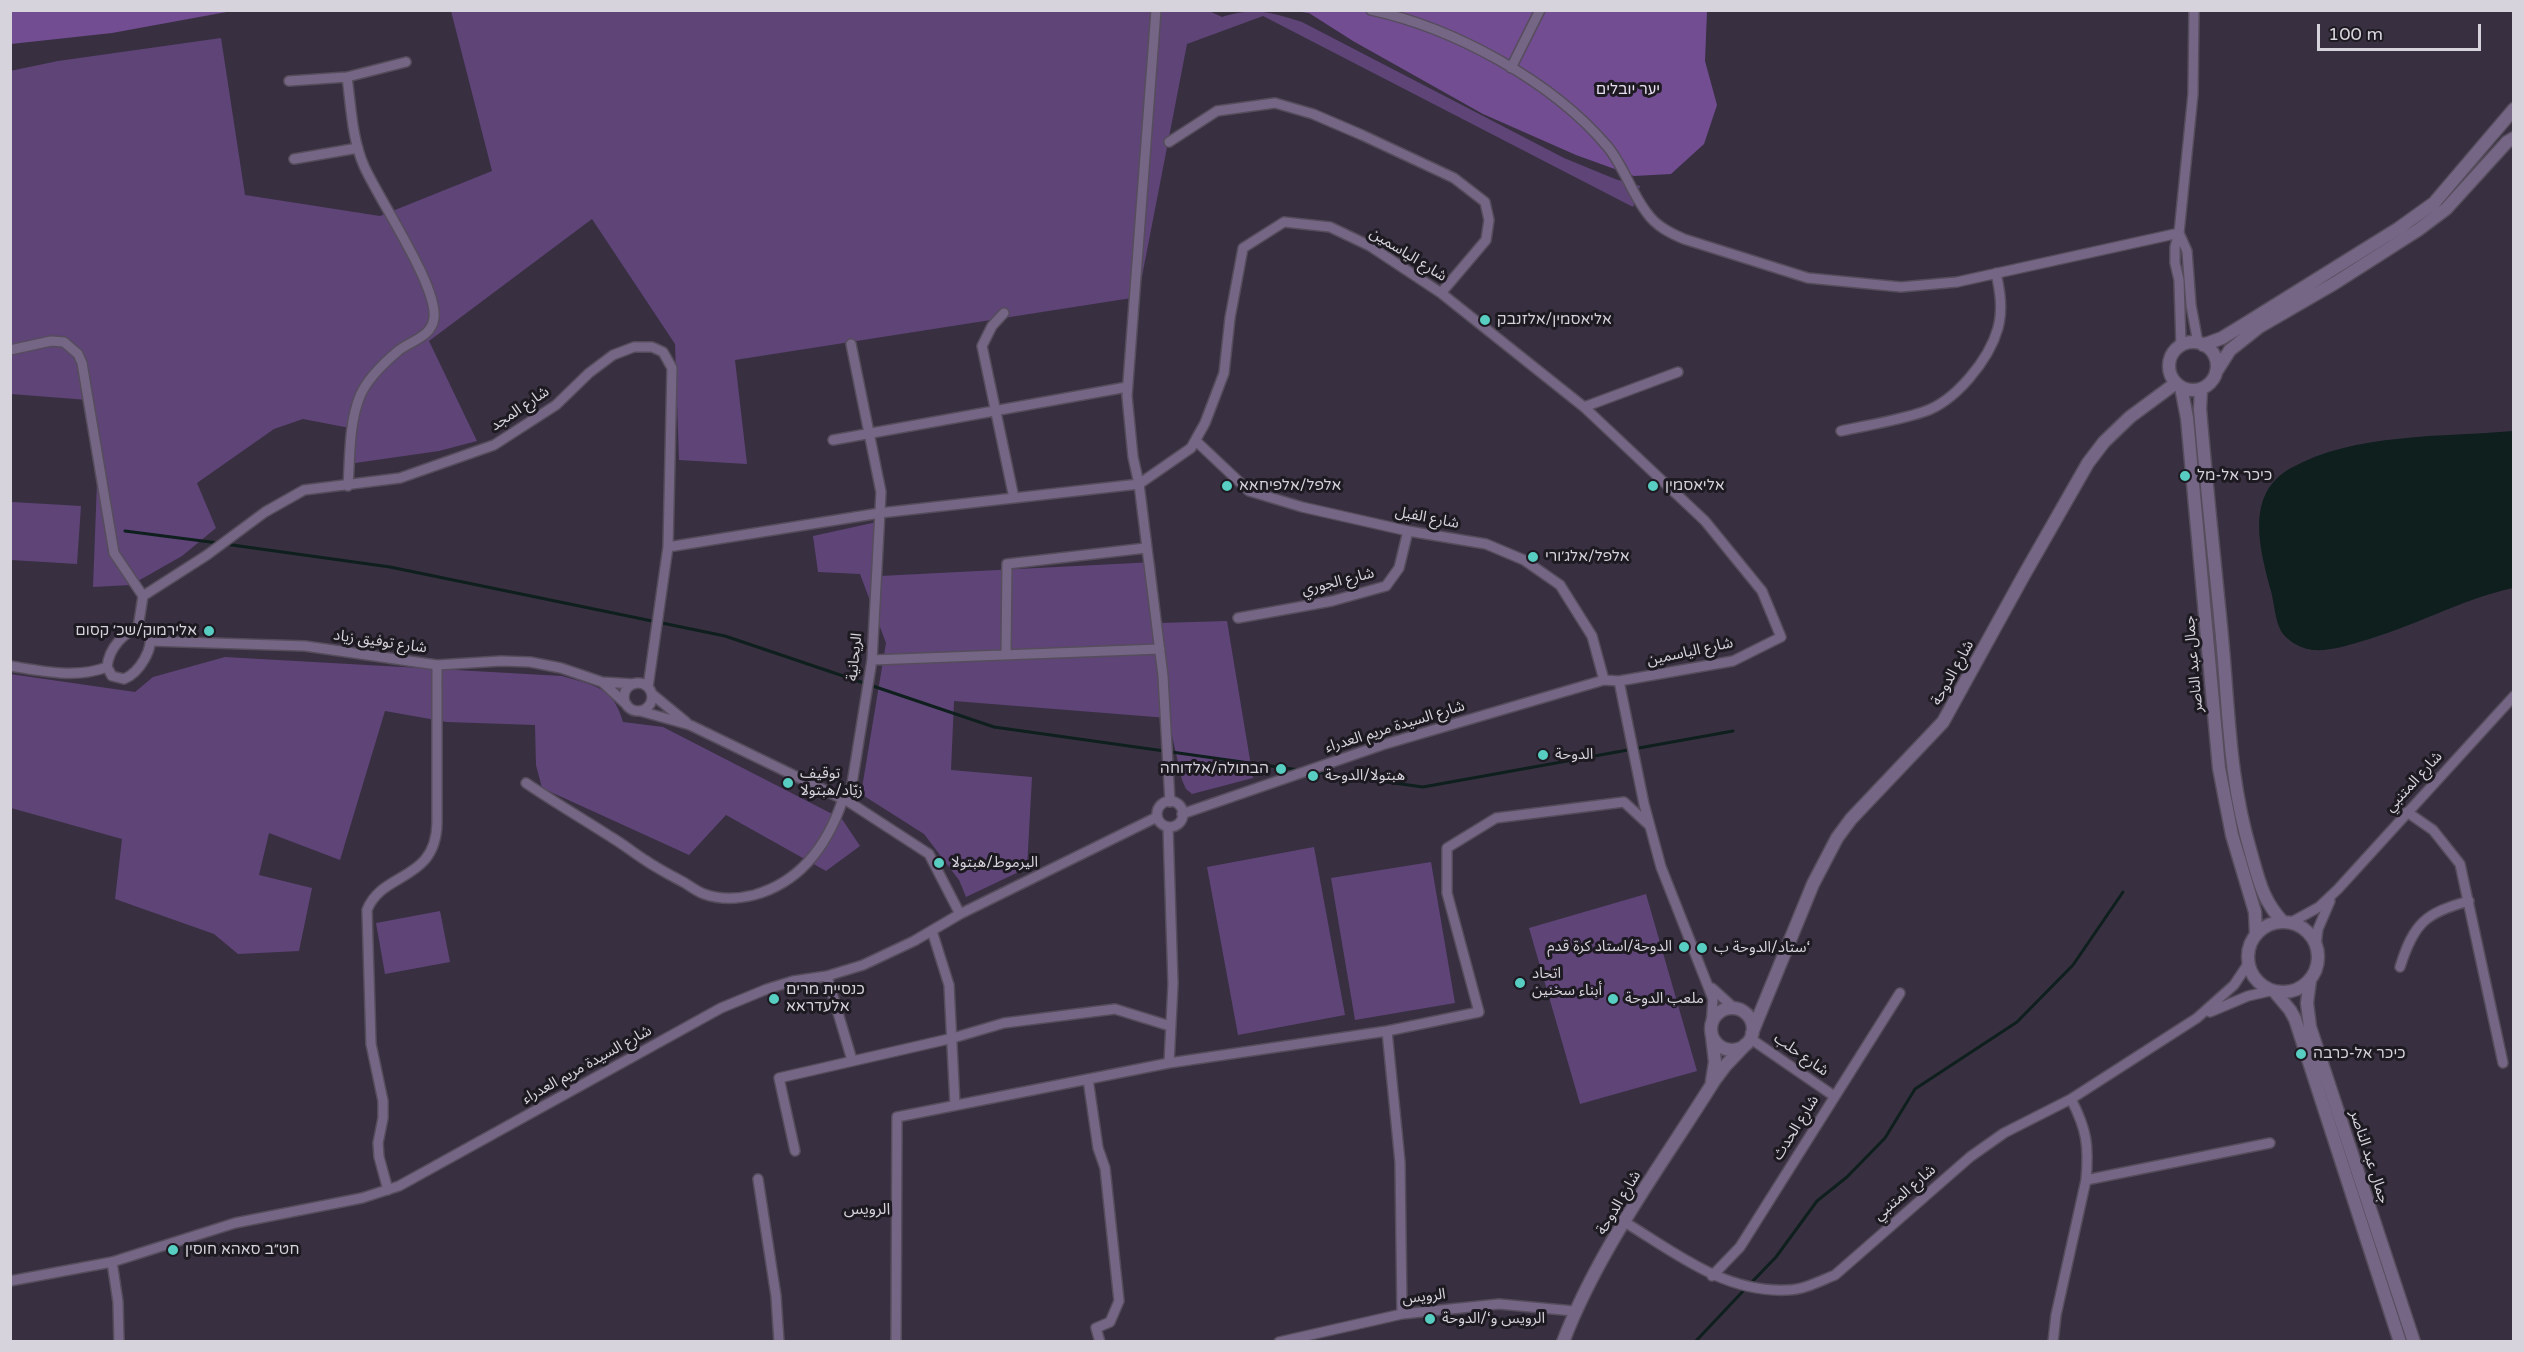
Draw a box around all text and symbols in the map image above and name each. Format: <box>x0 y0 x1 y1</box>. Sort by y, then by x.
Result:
scale bar <box>2320 12 2484 50</box>
text: 100 m <box>2328 23 2383 45</box>
park label: יער יובלים <box>1596 81 1660 99</box>
street label: شارع الياسمين <box>1366 224 1450 286</box>
place label: אליאסמין/אלזנבק <box>1497 311 1612 329</box>
marker: אליאסמין/אלזנבק <box>1478 313 1492 327</box>
street label: شارع المجد <box>487 383 553 435</box>
place label: כיכר אל-מל <box>2197 467 2272 485</box>
marker: כיכר אל-מל <box>2178 469 2192 483</box>
place label: אלפל/אלפיחאא <box>1239 477 1341 495</box>
place label: אליאסמין <box>1665 477 1725 495</box>
marker: אלפל/אלפיחאא <box>1220 479 1234 493</box>
marker: אליאסמין <box>1646 479 1660 493</box>
street label: شارع الفيل <box>1394 503 1460 533</box>
place label: אלפל/אלג׳ורי <box>1545 548 1630 566</box>
marker: אלפל/אלג׳ורי <box>1526 550 1540 564</box>
street label: شارع الجوري <box>1300 564 1376 600</box>
street label: جمال عبد الناصر <box>2181 615 2207 713</box>
place label: אלירמוק/שכ׳ קסום <box>75 622 197 640</box>
marker: אלירמוק/שכ׳ קסום <box>202 624 216 638</box>
street label: شارع توفيق زياد <box>332 627 428 657</box>
street label: الريحانية <box>844 632 866 682</box>
street label: شارع الياسمين <box>1645 634 1735 670</box>
street label: شارع الدوحة <box>1928 637 1978 709</box>
street label: شارع السيدة مريم العدراء <box>1323 697 1467 757</box>
place label: الدوحة <box>1555 746 1593 764</box>
marker: الدوحة <box>1536 748 1550 762</box>
street label: شارع المتنبي <box>2381 748 2447 816</box>
place label: הבתולה/אלדוחה <box>1160 760 1269 778</box>
marker: הבתולה/אלדוחה <box>1274 762 1288 776</box>
place label: توقيف زيّاد/هبتولا <box>800 765 863 800</box>
place label: هبتولا/الدوحة <box>1325 767 1405 785</box>
marker: هبتولا/الدوحة <box>1306 769 1320 783</box>
marker: توقيف زيّاد/هبتولا <box>781 776 795 790</box>
place label: اليرموط/هبتولا <box>951 854 1038 872</box>
marker: اليرموط/هبتولا <box>932 856 946 870</box>
place label: الدوحة/استاد كرة قدم <box>1547 938 1672 956</box>
place label: ستاد/الدوحة ب‘ <box>1714 939 1810 957</box>
marker: الدوحة/استاد كرة قدم <box>1677 940 1691 954</box>
marker: ستاد/الدوحة ب‘ <box>1695 941 1709 955</box>
place label: اتحاد أبناء سخنين <box>1532 965 1602 1000</box>
marker: اتحاد أبناء سخنين <box>1513 976 1527 990</box>
place label: כנסיית מרים אלעדראא <box>786 981 865 1016</box>
place label: ملعب الدوحة <box>1625 990 1704 1008</box>
marker: כנסיית מרים אלעדראא <box>767 992 781 1006</box>
marker: ملعب الدوحة <box>1606 992 1620 1006</box>
street label: شارع السيدة مريم العدراء <box>519 1022 655 1108</box>
street label: شارع حلب <box>1770 1030 1832 1080</box>
place label: כיכר אל-כרבה <box>2313 1045 2406 1063</box>
marker: כיכר אל-כרבה <box>2294 1047 2308 1061</box>
street label: شارع الحدث <box>1769 1092 1823 1164</box>
street label: جمال عبد الناصر <box>2345 1108 2393 1206</box>
street label: شارع المتنبي <box>1870 1161 1940 1225</box>
street label: شارع الدوحة <box>1593 1168 1645 1238</box>
district label: الرويس <box>844 1200 890 1220</box>
place label: חט״ב סאהא חוסין <box>185 1241 299 1259</box>
marker: חט״ב סאהא חוסין <box>166 1243 180 1257</box>
street label: الرويس <box>1401 1285 1447 1309</box>
place label: الرويس و‘/الدوحة <box>1442 1310 1545 1328</box>
marker: الرويس و‘/الدوحة <box>1423 1312 1437 1326</box>

